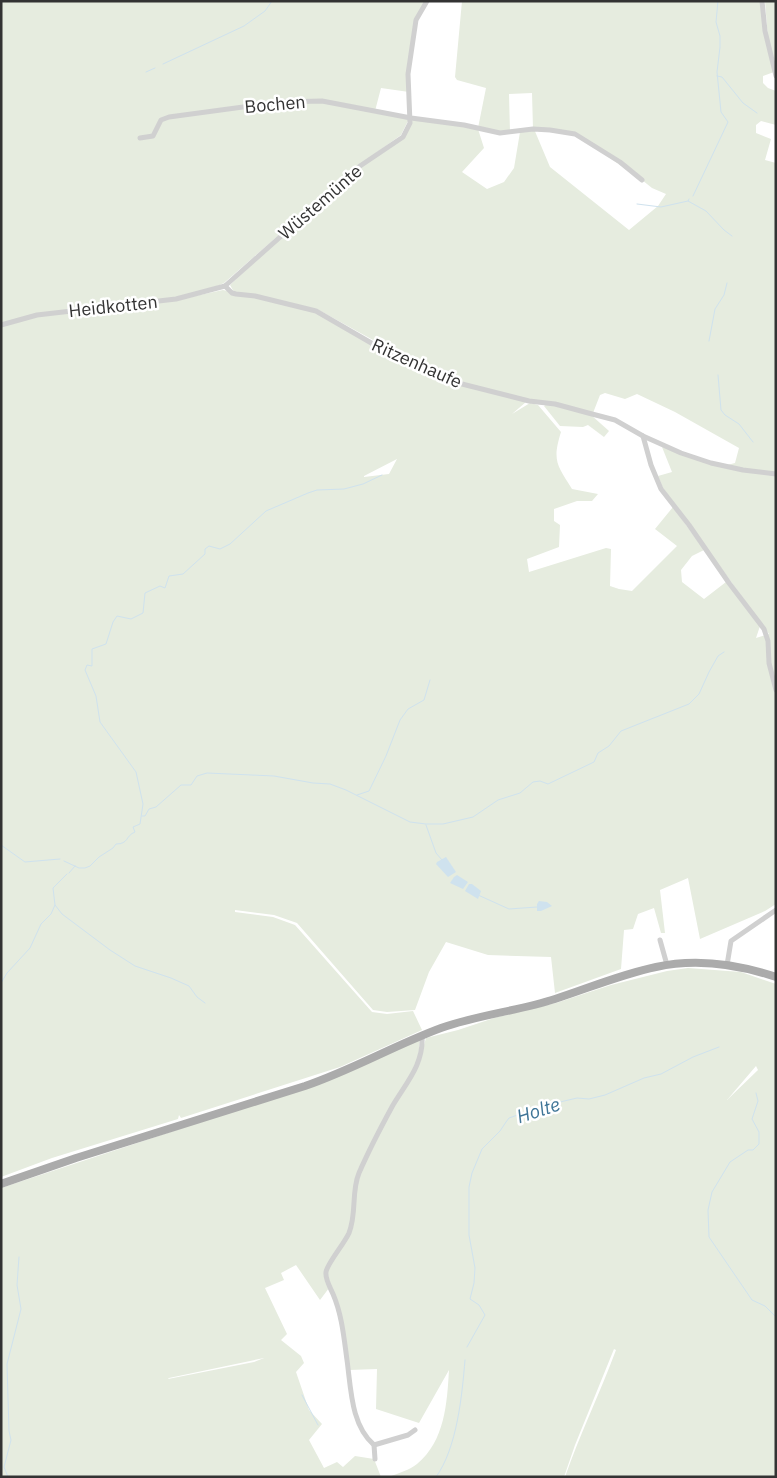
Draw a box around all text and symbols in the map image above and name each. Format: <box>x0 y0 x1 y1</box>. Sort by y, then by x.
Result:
street label: Bochen <box>244 90 306 118</box>
street label: Wüstemünte <box>273 159 367 245</box>
street label: Heidkotten <box>67 290 159 322</box>
street label: Ritzenhaufe <box>368 333 466 393</box>
water label: Holte <box>513 1092 563 1128</box>

